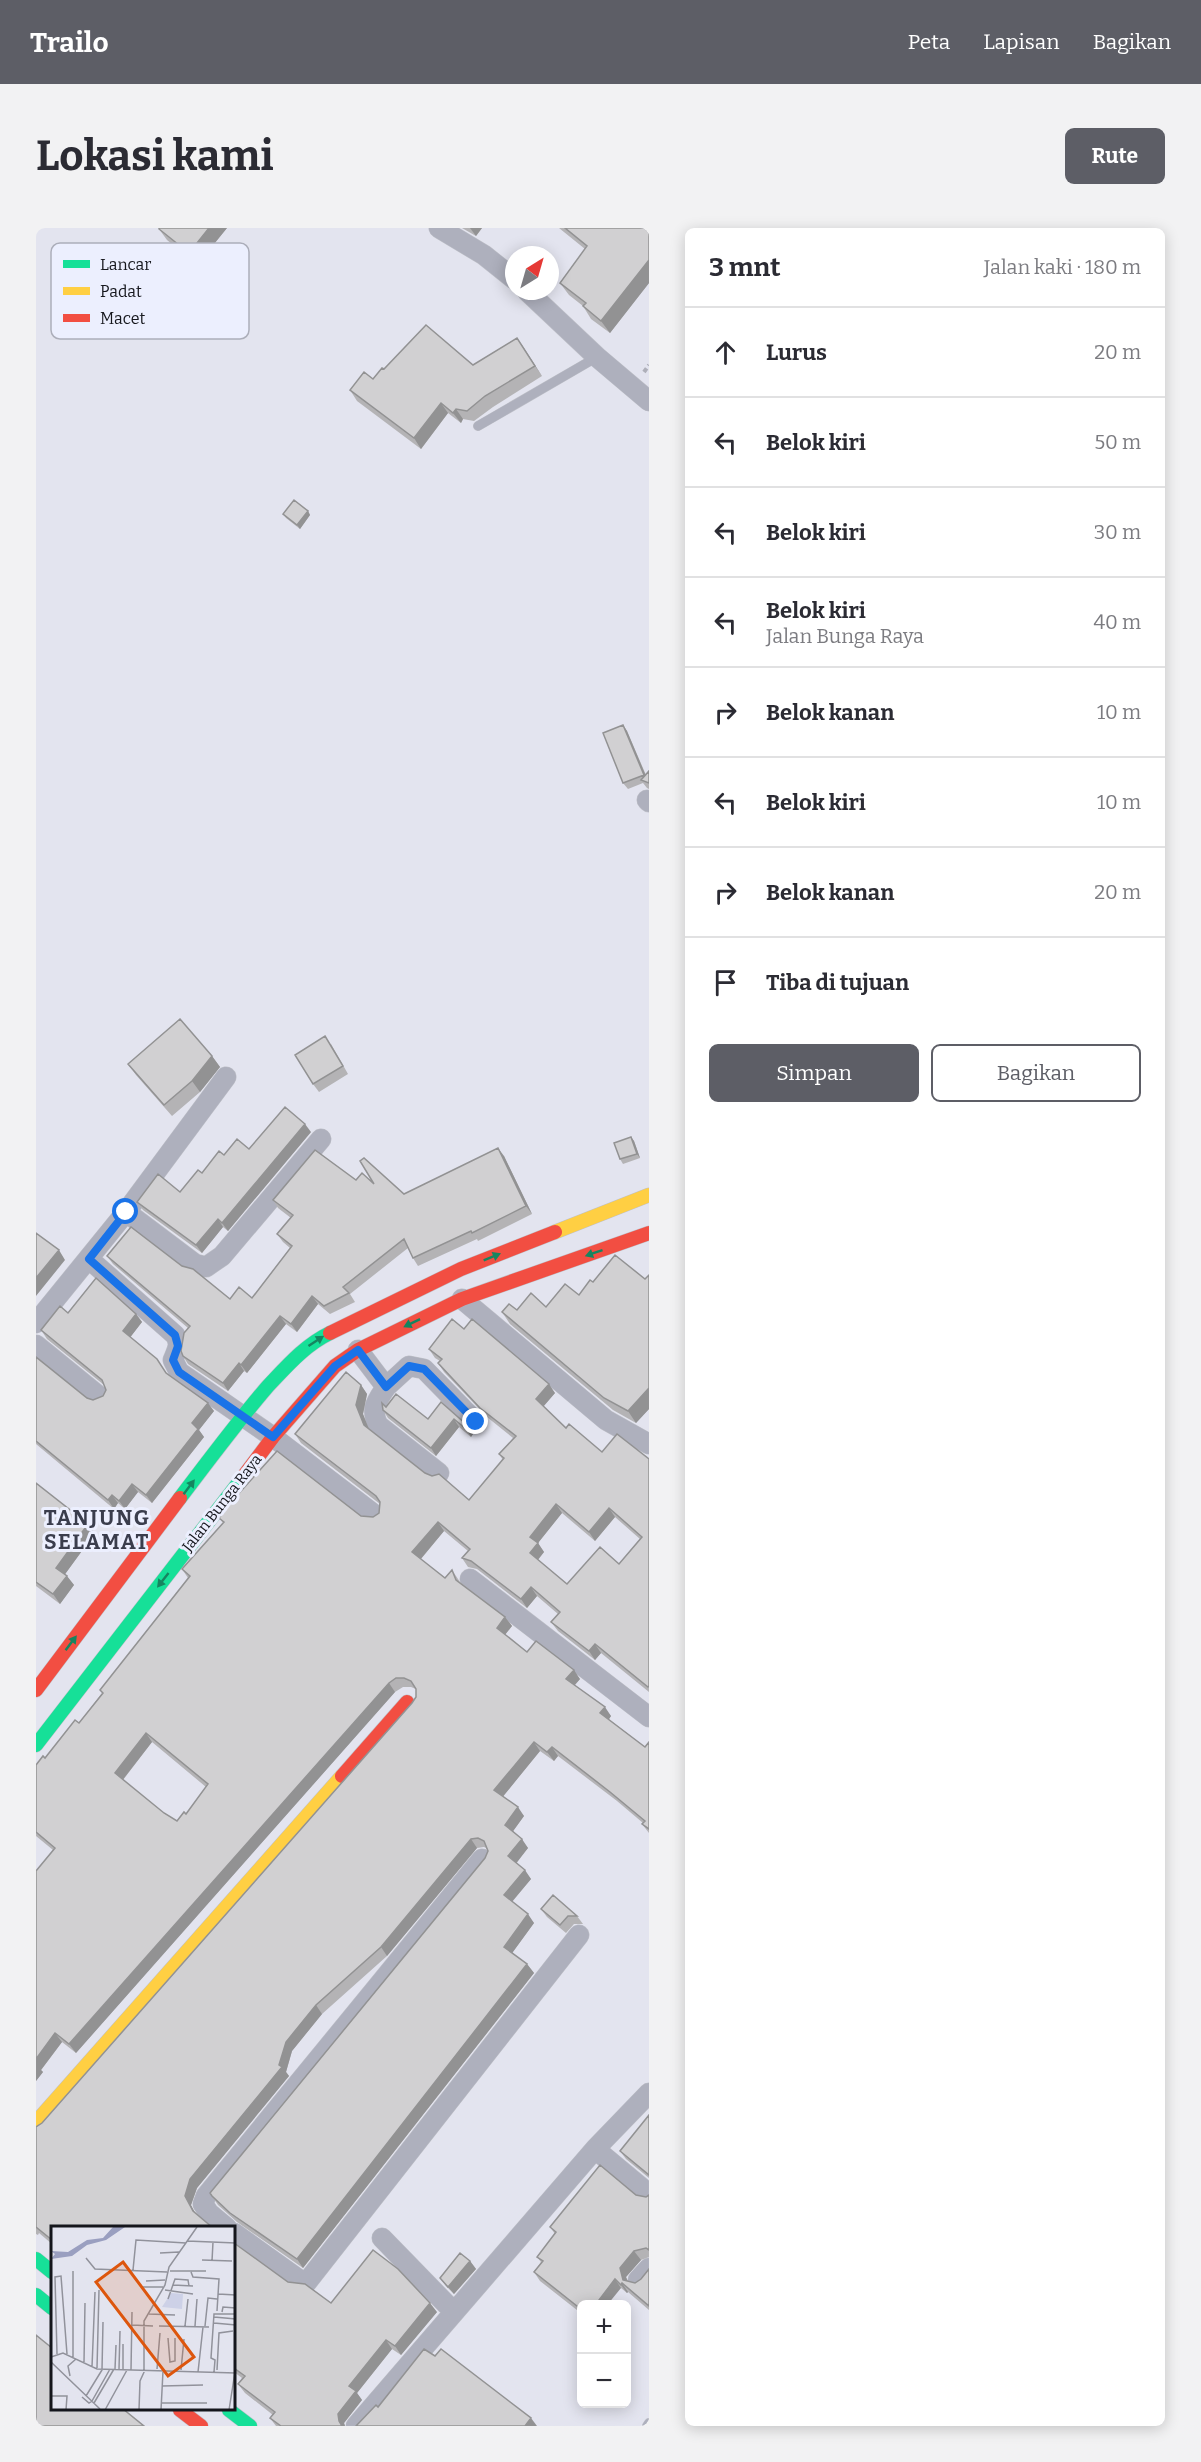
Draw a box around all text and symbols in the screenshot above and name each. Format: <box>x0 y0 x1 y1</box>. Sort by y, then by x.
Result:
text: Trailo <box>30 26 109 59</box>
text: Peta <box>908 29 950 55</box>
text: Lapisan <box>983 29 1060 55</box>
text: Bagikan <box>1093 29 1171 55</box>
button: Rute <box>1065 128 1165 184</box>
text: Lokasi kami <box>36 131 274 181</box>
legend <box>51 243 249 339</box>
north arrow <box>505 246 559 300</box>
text: 3 mnt <box>709 252 780 283</box>
text: Lancar <box>100 255 151 274</box>
text: Jalan kaki · 180 m <box>984 255 1141 279</box>
text: Padat <box>100 282 142 301</box>
text: Macet <box>100 309 145 328</box>
icon: ahead <box>709 336 742 369</box>
text: Lurus <box>766 339 827 366</box>
text: 20 m <box>1094 340 1141 364</box>
icon: left <box>709 426 742 459</box>
text: Belok kiri <box>766 429 866 456</box>
text: 50 m <box>1094 430 1141 454</box>
icon: left <box>709 516 742 549</box>
text: Belok kiri <box>766 519 866 546</box>
text: 30 m <box>1094 520 1141 544</box>
text: Belok kiri <box>766 597 866 624</box>
icon: left <box>709 606 742 639</box>
text: 40 m <box>1093 610 1141 634</box>
text: Jalan Bunga Raya <box>766 624 924 648</box>
icon: right <box>709 696 742 729</box>
text: Belok kanan <box>766 699 894 726</box>
text: 10 m <box>1097 700 1141 724</box>
icon: left <box>709 786 742 819</box>
text: Belok kiri <box>766 789 866 816</box>
text: 10 m <box>1097 790 1141 814</box>
icon: right <box>709 876 742 909</box>
text: Belok kanan <box>766 879 894 906</box>
text: 20 m <box>1094 880 1141 904</box>
icon: arrive <box>709 966 742 999</box>
text: Tiba di tujuan <box>766 969 909 996</box>
button: Simpan <box>709 1044 919 1102</box>
button: Bagikan <box>931 1044 1141 1102</box>
route start <box>112 1198 138 1224</box>
one-way arrow <box>585 1248 603 1258</box>
one-way arrow <box>483 1252 501 1261</box>
one-way arrow <box>404 1319 421 1328</box>
one-way arrow <box>308 1336 324 1347</box>
route end <box>462 1408 488 1434</box>
street label: Jalan Bunga Raya <box>178 1451 266 1556</box>
one-way arrow <box>182 1480 194 1495</box>
district label: TANJUNG SELAMAT <box>44 1505 150 1555</box>
one-way arrow <box>157 1571 169 1587</box>
one-way arrow <box>65 1635 78 1651</box>
inset map <box>51 2226 236 2411</box>
map controls <box>577 2300 631 2408</box>
button: + <box>577 2300 631 2354</box>
button: − <box>577 2354 631 2408</box>

